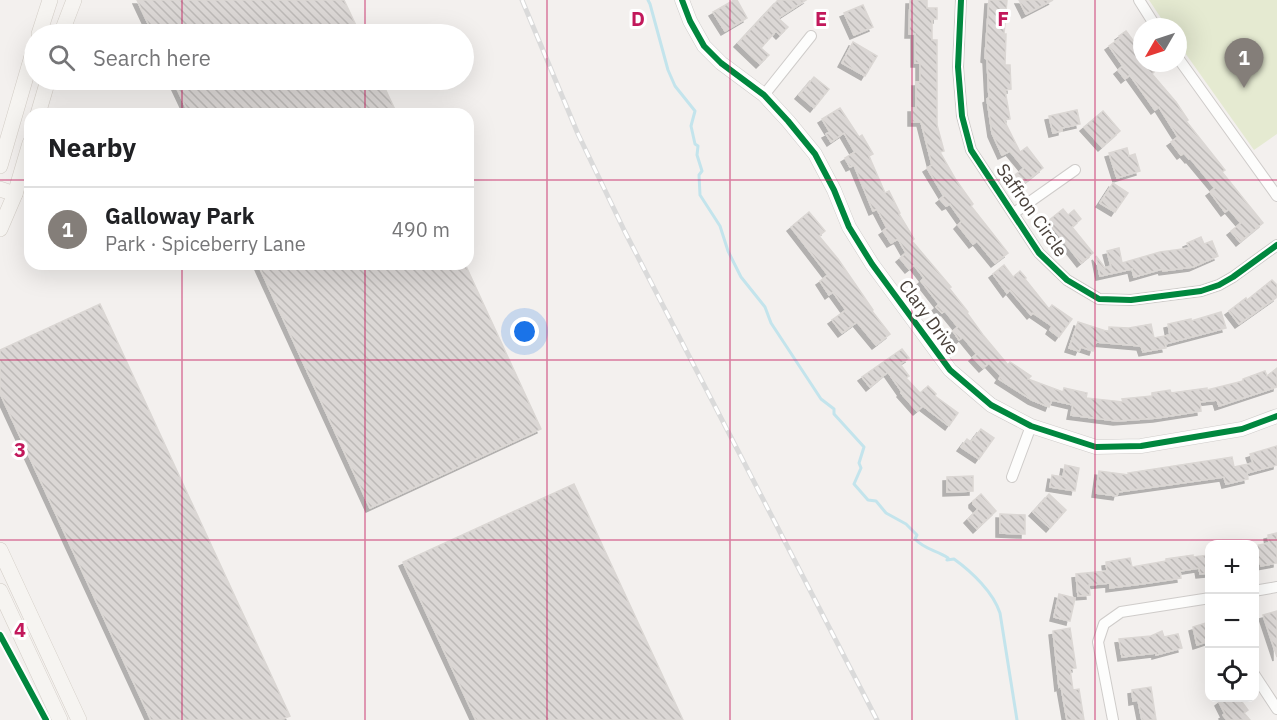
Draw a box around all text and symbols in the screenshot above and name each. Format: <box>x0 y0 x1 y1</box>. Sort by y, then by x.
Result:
text: D <box>631 5 645 32</box>
text: E <box>815 5 827 32</box>
text: F <box>997 5 1009 32</box>
north arrow <box>1133 18 1187 72</box>
search box <box>24 24 474 90</box>
pin: 1 <box>1224 38 1264 88</box>
icon: search <box>45 41 78 74</box>
text: Search here <box>93 43 211 72</box>
text: Nearby <box>48 130 136 164</box>
street label: Saffron Circle <box>991 159 1073 261</box>
text: Galloway Park <box>105 201 254 230</box>
text: 1 <box>62 216 74 243</box>
text: 490 m <box>392 216 450 243</box>
text: Park · Spiceberry Lane <box>105 230 306 257</box>
street label: Clary Drive <box>894 275 964 359</box>
your location <box>510 317 539 346</box>
text: 3 <box>14 436 26 463</box>
map controls <box>1205 540 1259 702</box>
button: + <box>1205 540 1259 594</box>
button: − <box>1205 594 1259 648</box>
text: 4 <box>14 616 26 643</box>
button: locate <box>1205 648 1259 702</box>

